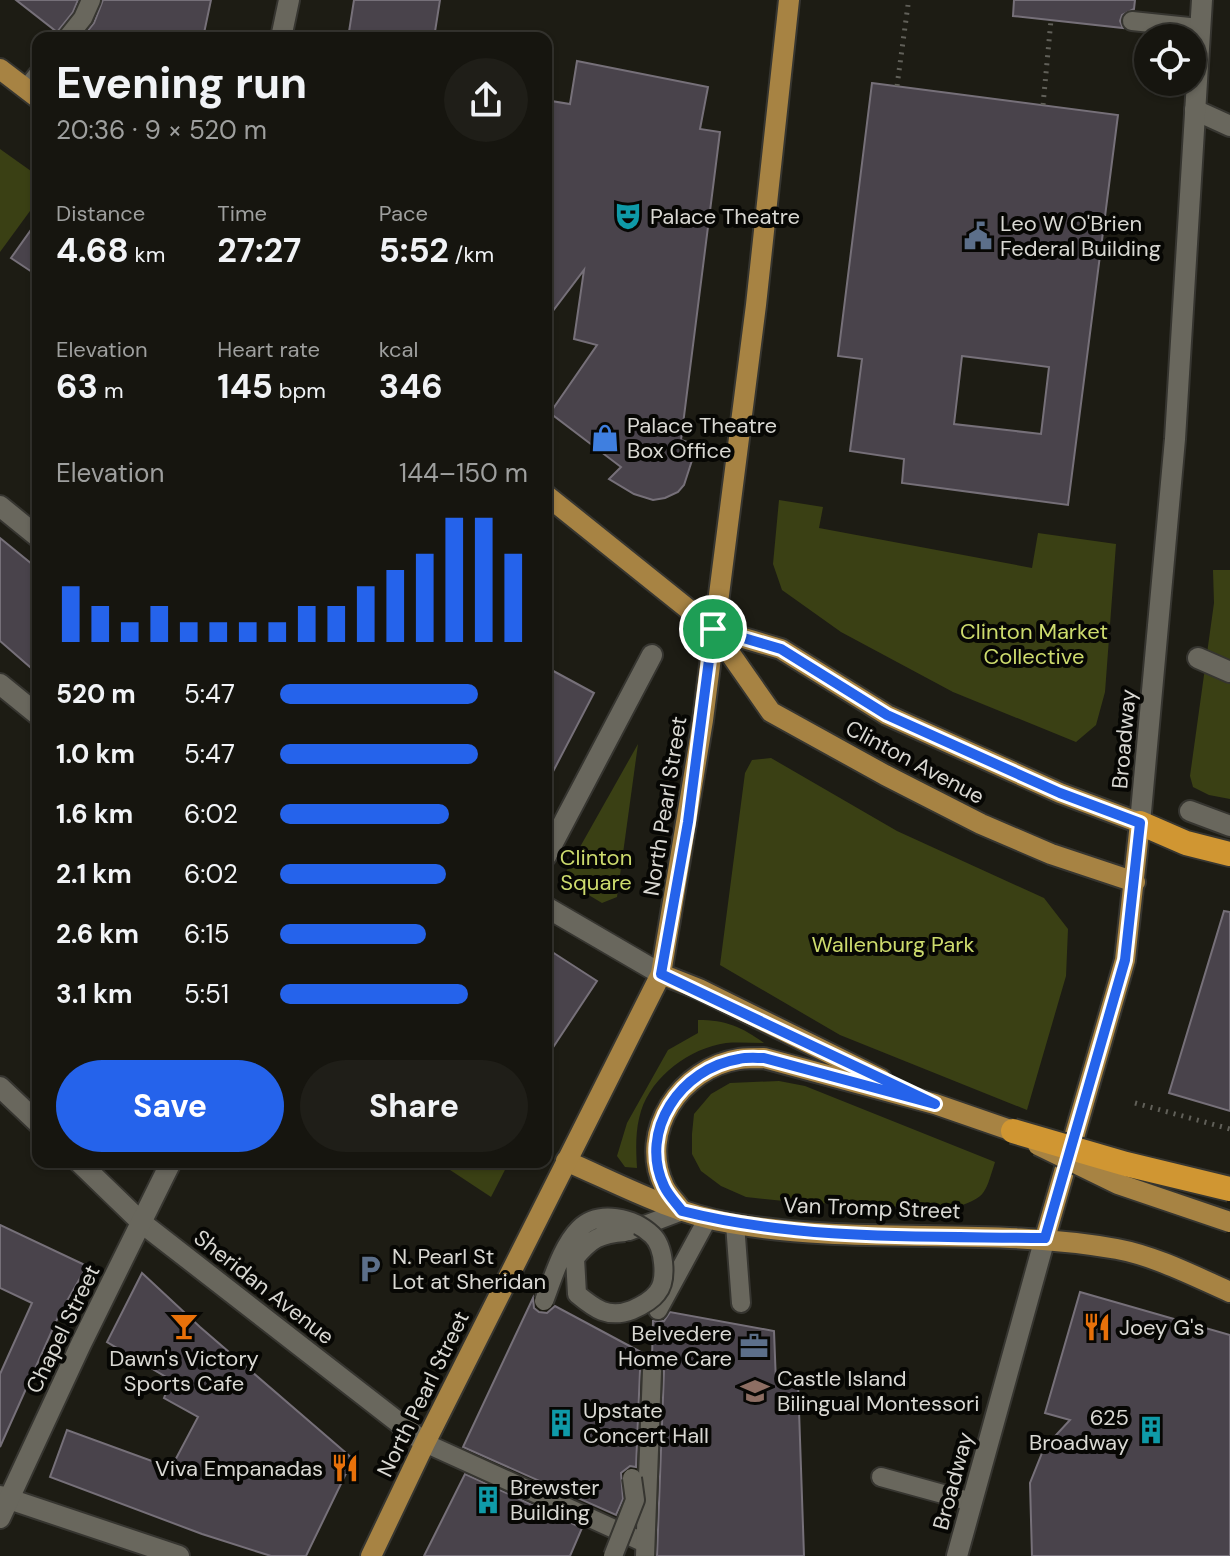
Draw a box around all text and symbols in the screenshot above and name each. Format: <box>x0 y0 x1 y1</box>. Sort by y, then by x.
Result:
map controls <box>1134 24 1206 96</box>
button: locate <box>1134 24 1206 96</box>
text: Evening run <box>56 54 307 112</box>
button: share <box>444 58 528 142</box>
text: 20:36 · 9 × 520 m <box>56 113 267 147</box>
text: Distance <box>56 199 145 228</box>
text: Time <box>217 199 267 228</box>
text: Pace <box>379 199 428 228</box>
theatre icon: Palace Theatre <box>613 201 643 231</box>
place label: Palace Theatre <box>650 202 800 231</box>
place label: Leo W O'Brien Federal Building <box>1000 209 1161 263</box>
public building icon: Leo W O'Brien Federal Building <box>963 221 993 251</box>
text: 4.68 <box>56 228 129 273</box>
text: 27:27 <box>217 228 301 273</box>
text: 5:52 <box>379 228 449 273</box>
text: km <box>129 240 165 269</box>
text: /km <box>449 240 494 269</box>
text: Elevation <box>56 335 148 364</box>
text: Heart rate <box>217 335 320 364</box>
text: kcal <box>379 335 418 364</box>
text: 63 <box>56 364 98 409</box>
text: 145 <box>217 364 273 409</box>
text: 346 <box>379 364 443 409</box>
text: m <box>98 376 124 405</box>
text: bpm <box>273 376 326 405</box>
place label: Palace Theatre Box Office <box>627 411 777 465</box>
shop icon: Palace Theatre Box Office <box>590 423 620 453</box>
text: Elevation <box>56 456 164 490</box>
text: 144–150 m <box>399 456 528 490</box>
pin <box>679 595 747 663</box>
icon: arrive <box>691 607 735 651</box>
park label: Clinton Market Collective <box>960 617 1108 671</box>
text: 520 m <box>56 677 136 711</box>
text: 5:47 <box>184 677 235 711</box>
street label: Broadway <box>1105 688 1143 790</box>
street label: Clinton Avenue <box>841 713 989 811</box>
street label: North Pearl Street <box>636 714 694 898</box>
text: 1.0 km <box>56 737 135 771</box>
text: 5:47 <box>184 737 235 771</box>
text: 1.6 km <box>56 797 133 831</box>
text: 6:02 <box>184 797 238 831</box>
park label: Clinton Square <box>560 843 632 897</box>
text: 2.1 km <box>56 857 132 891</box>
text: 6:02 <box>184 857 238 891</box>
text: 2.6 km <box>56 917 139 951</box>
text: 6:15 <box>184 917 230 951</box>
park label: Wallenburg Park <box>812 930 974 959</box>
text: 3.1 km <box>56 977 132 1011</box>
text: 5:51 <box>184 977 229 1011</box>
button: Save <box>56 1060 284 1152</box>
button: Share <box>300 1060 528 1152</box>
street label: Van Tromp Street <box>783 1190 961 1226</box>
street label: Sheridan Avenue <box>188 1223 340 1351</box>
place label: N. Pearl St Lot at Sheridan <box>392 1242 546 1296</box>
parking icon: N. Pearl St Lot at Sheridan <box>355 1254 385 1284</box>
street label: Chapel Street <box>19 1260 107 1398</box>
street label: North Pearl Street <box>370 1306 476 1482</box>
bar icon: Dawn's Victory Sports Cafe <box>169 1311 199 1341</box>
restaurant icon: Joey G's <box>1082 1312 1112 1342</box>
place label: Joey G's <box>1119 1313 1204 1342</box>
place label: Belvedere Home Care <box>618 1319 732 1373</box>
office icon: Belvedere Home Care <box>739 1331 769 1361</box>
place label: Dawn's Victory Sports Cafe <box>109 1344 259 1398</box>
place label: Castle Island Bilingual Montessori <box>777 1364 980 1418</box>
school or university icon: Castle Island Bilingual Montessori <box>740 1376 770 1406</box>
place label: Upstate Concert Hall <box>583 1396 709 1450</box>
place label: 625 Broadway <box>1029 1403 1129 1457</box>
building icon: Upstate Concert Hall <box>546 1408 576 1438</box>
building icon: 625 Broadway <box>1136 1415 1166 1445</box>
street label: Broadway <box>926 1429 980 1533</box>
restaurant icon: Viva Empanadas <box>330 1453 360 1483</box>
place label: Viva Empanadas <box>155 1454 323 1483</box>
place label: Brewster Building <box>510 1473 599 1527</box>
building icon: Brewster Building <box>473 1485 503 1515</box>

